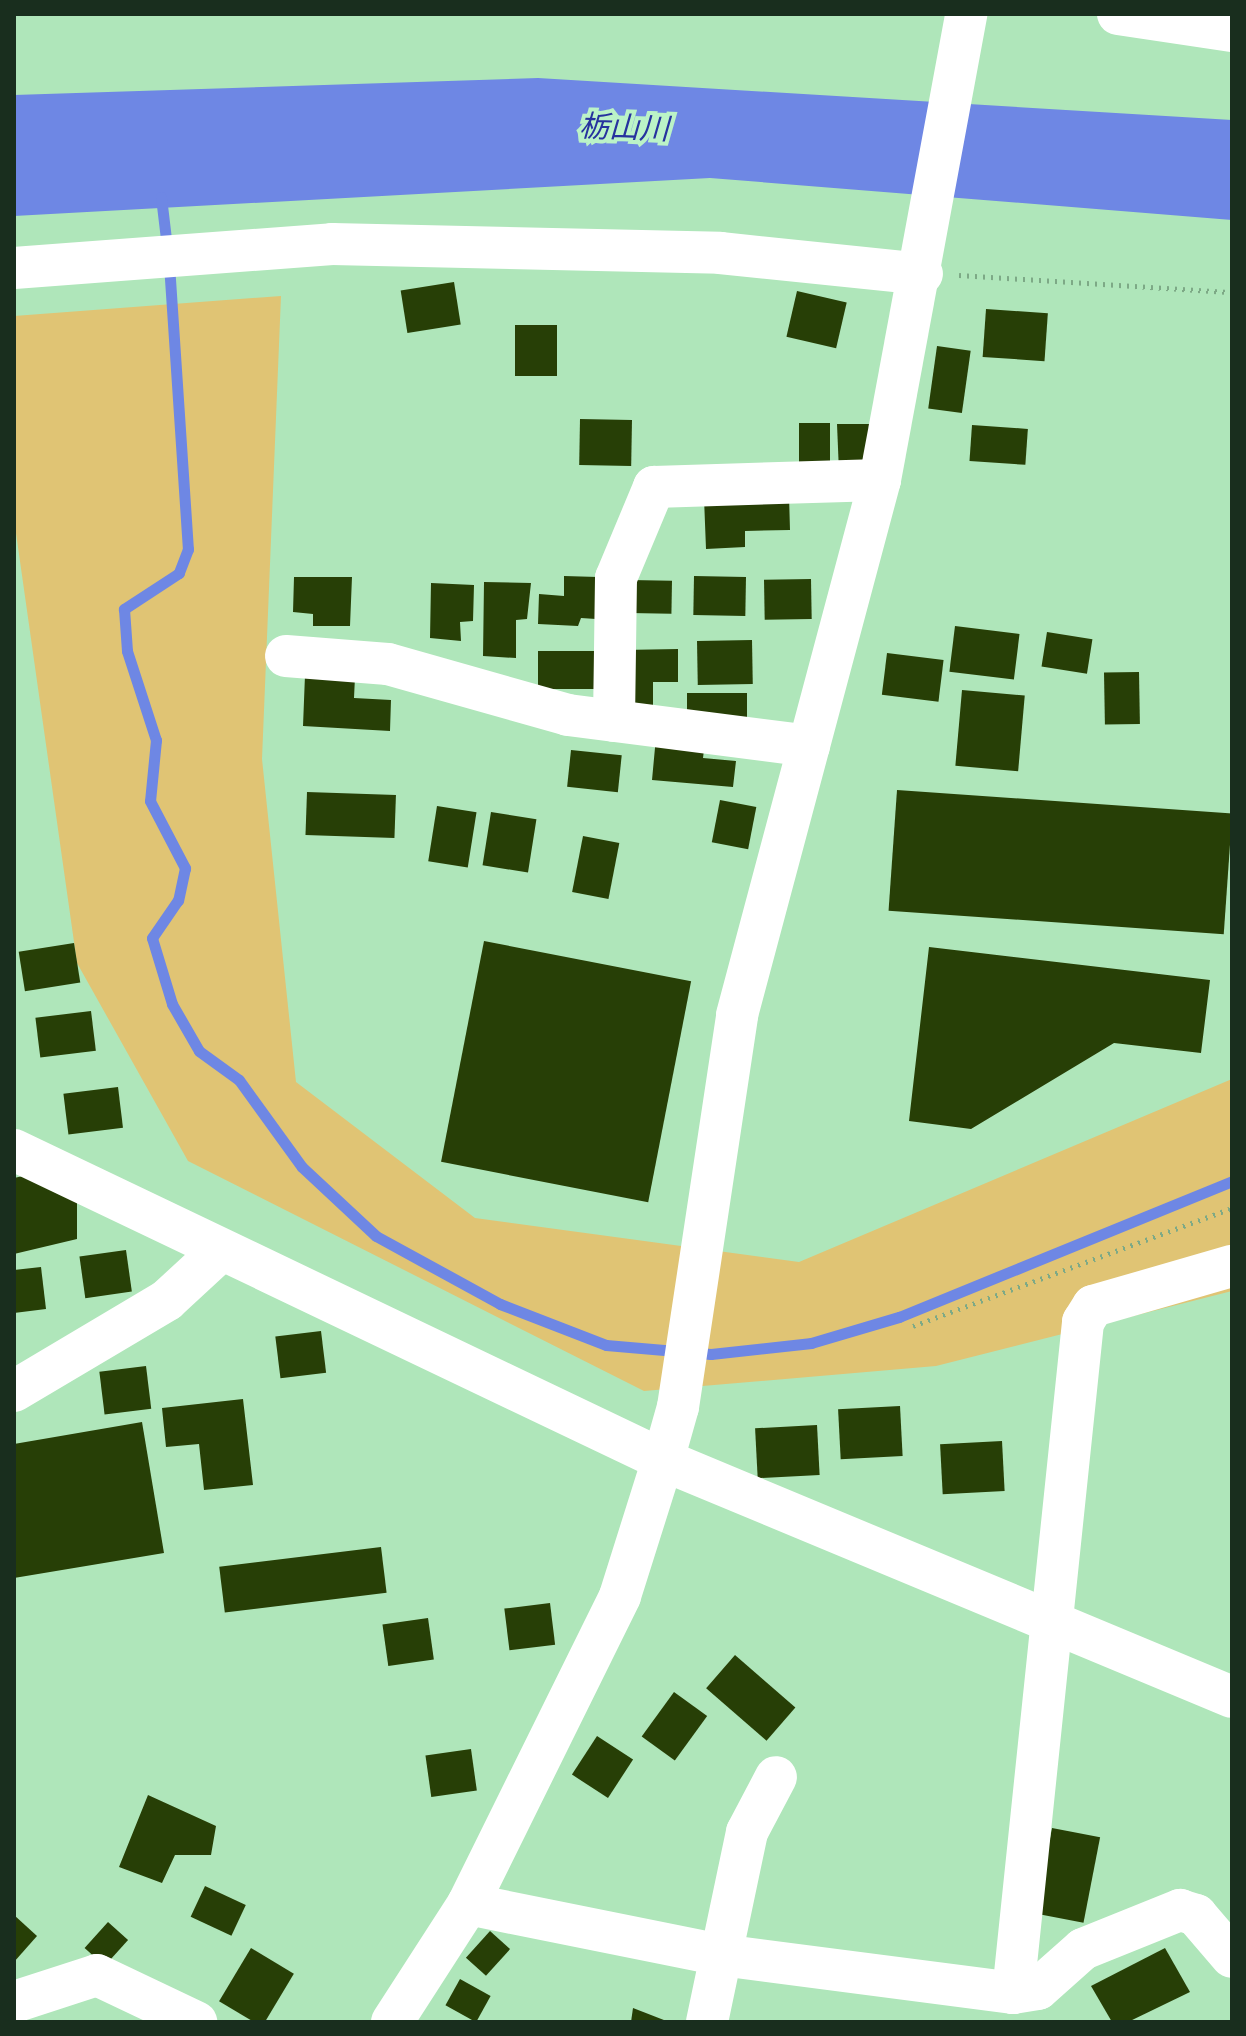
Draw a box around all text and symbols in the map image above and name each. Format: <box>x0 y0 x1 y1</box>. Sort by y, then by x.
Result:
water label: 栃山川 <box>578 108 670 148</box>

